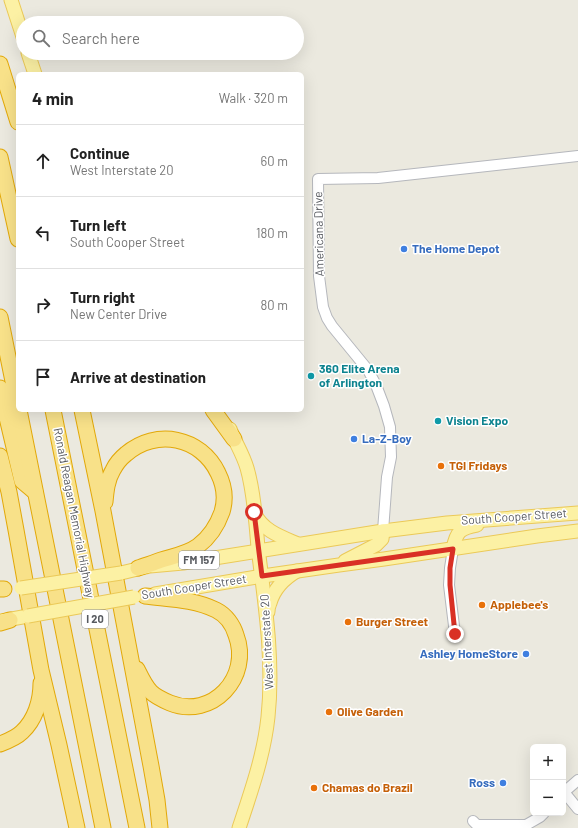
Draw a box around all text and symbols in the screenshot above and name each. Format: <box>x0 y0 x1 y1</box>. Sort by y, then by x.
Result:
search box <box>16 16 304 60</box>
icon: search <box>30 27 52 49</box>
text: Search here <box>62 29 140 47</box>
text: 4 min <box>32 88 74 108</box>
text: Walk · 320 m <box>219 90 288 106</box>
text: Continue <box>70 144 130 162</box>
icon: ahead <box>32 150 54 172</box>
text: 60 m <box>261 153 288 169</box>
text: West Interstate 20 <box>70 162 174 178</box>
street label: Americana Drive <box>310 191 326 277</box>
text: Turn left <box>70 216 126 234</box>
icon: left <box>32 222 54 244</box>
text: 180 m <box>256 225 288 241</box>
text: South Cooper Street <box>70 234 185 250</box>
place label: The Home Depot <box>412 241 500 255</box>
marker: The Home Depot <box>399 244 409 254</box>
text: Turn right <box>70 288 135 306</box>
icon: right <box>32 294 54 316</box>
text: 80 m <box>261 297 288 313</box>
text: New Center Drive <box>70 306 167 322</box>
place label: 360 Elite Arena of Arlington <box>319 361 400 389</box>
icon: arrive <box>32 366 54 388</box>
text: Arrive at destination <box>70 368 206 386</box>
marker: 360 Elite Arena of Arlington <box>306 371 316 381</box>
place label: Vision Expo <box>446 413 509 427</box>
marker: Vision Expo <box>433 416 443 426</box>
street label: Ronald Reagan Memorial Highway <box>52 426 98 600</box>
place label: La-Z-Boy <box>362 431 412 445</box>
marker: La-Z-Boy <box>349 434 359 444</box>
place label: TGI Fridays <box>449 458 507 472</box>
marker: TGI Fridays <box>436 461 446 471</box>
route start <box>245 503 263 521</box>
street label: South Cooper Street <box>461 505 567 527</box>
road number: FM 157 <box>179 551 219 569</box>
street label: South Cooper Street <box>140 571 247 601</box>
street label: West Interstate 20 <box>257 594 275 690</box>
place label: Applebee's <box>490 597 548 611</box>
marker: Applebee's <box>477 600 487 610</box>
road number: I 20 <box>82 610 108 628</box>
place label: Burger Street <box>356 614 429 628</box>
marker: Burger Street <box>343 617 353 627</box>
route end <box>446 625 464 643</box>
place label: Ashley HomeStore <box>420 646 518 660</box>
marker: Ashley HomeStore <box>521 649 531 659</box>
place label: Olive Garden <box>337 704 403 718</box>
marker: Olive Garden <box>324 707 334 717</box>
map controls <box>530 744 566 816</box>
button: + <box>530 744 566 780</box>
place label: Ross <box>469 775 495 789</box>
marker: Ross <box>498 778 508 788</box>
place label: Chamas do Brazil <box>322 780 413 794</box>
button: − <box>530 780 566 816</box>
marker: Chamas do Brazil <box>309 783 319 793</box>

